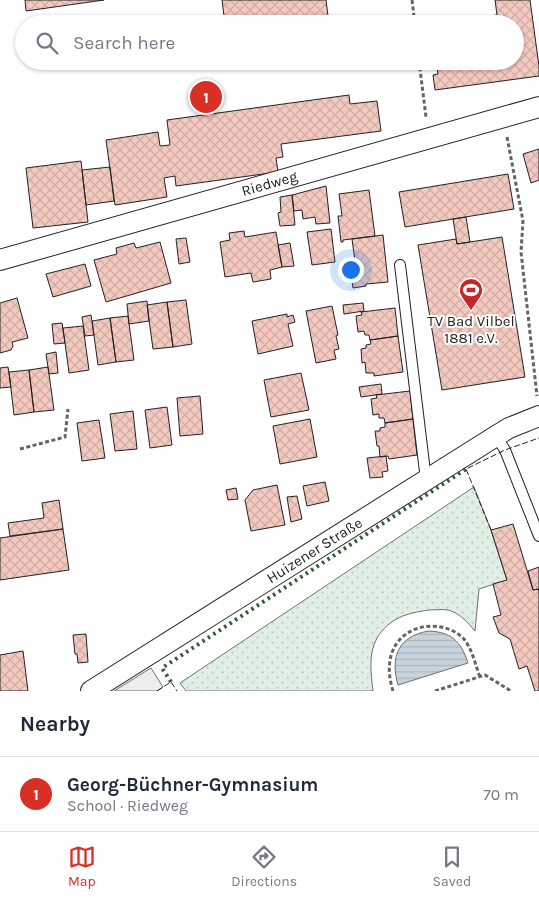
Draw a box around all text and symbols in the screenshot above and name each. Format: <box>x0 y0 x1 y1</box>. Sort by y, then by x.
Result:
search box <box>15 15 524 70</box>
icon: search <box>33 29 61 57</box>
text: Search here <box>73 32 175 54</box>
pin: 1 <box>190 78 222 116</box>
street label: Riedweg <box>239 167 300 200</box>
your location <box>338 257 364 283</box>
sports icon: TV Bad Vilbel 1881 e.V. <box>458 277 484 311</box>
place label: TV Bad Vilbel 1881 e.V. <box>427 312 515 347</box>
street label: Huizener Straße <box>263 514 366 587</box>
text: Nearby <box>20 712 90 736</box>
text: Georg-Büchner-Gymnasium <box>67 774 318 796</box>
text: 1 <box>33 785 39 804</box>
text: 70 m <box>483 785 519 804</box>
text: School · Riedweg <box>67 796 188 815</box>
tab: Map <box>68 843 96 890</box>
tab: Directions <box>231 843 297 890</box>
tab: Saved <box>433 843 471 890</box>

